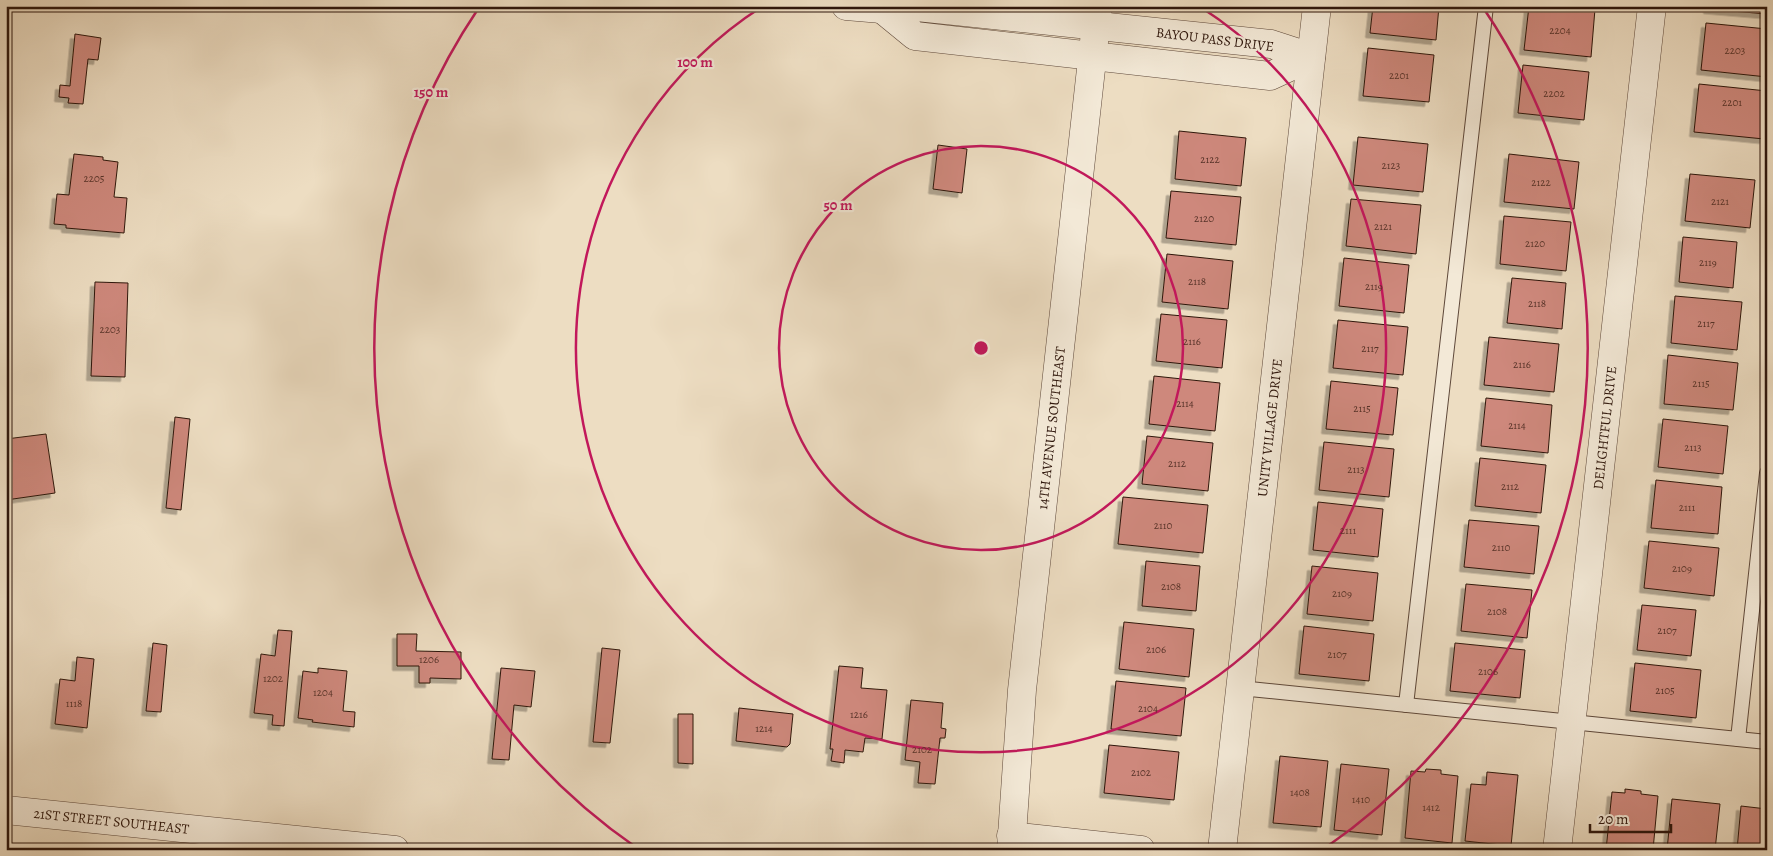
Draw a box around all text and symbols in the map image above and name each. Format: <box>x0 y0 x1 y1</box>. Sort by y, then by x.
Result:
street label: BAYOU PASS DRIVE <box>1155 23 1275 56</box>
house number: 2204 <box>1549 23 1571 38</box>
house number: 2203 <box>1725 43 1745 58</box>
text: 100 m <box>677 52 713 72</box>
house number: 2201 <box>1389 68 1409 83</box>
text: 150 m <box>414 82 449 102</box>
house number: 2202 <box>1543 86 1565 101</box>
house number: 2201 <box>1722 95 1742 110</box>
house number: 2122 <box>1200 152 1220 167</box>
house number: 2123 <box>1382 158 1400 173</box>
house number: 2205 <box>83 171 105 186</box>
house number: 2122 <box>1531 175 1551 190</box>
house number: 2121 <box>1711 194 1729 209</box>
text: 50 m <box>823 195 853 215</box>
house number: 2120 <box>1194 211 1214 226</box>
house number: 2121 <box>1374 219 1392 234</box>
house number: 2120 <box>1525 236 1545 251</box>
house number: 2119 <box>1699 255 1717 270</box>
house number: 2118 <box>1188 274 1206 289</box>
house number: 2119 <box>1365 279 1383 294</box>
house number: 2118 <box>1528 296 1546 311</box>
house number: 2117 <box>1697 316 1715 331</box>
house number: 2203 <box>100 322 120 337</box>
house number: 2116 <box>1183 334 1201 349</box>
centre of rings <box>972 339 990 357</box>
house number: 2117 <box>1361 341 1379 356</box>
street label: 14TH AVENUE SOUTHEAST <box>1033 345 1070 510</box>
house number: 2116 <box>1513 357 1531 372</box>
street label: UNITY VILLAGE DRIVE <box>1253 358 1287 498</box>
street label: DELIGHTFUL DRIVE <box>1589 365 1621 490</box>
house number: 2115 <box>1692 376 1710 391</box>
house number: 2114 <box>1176 396 1194 411</box>
house number: 2115 <box>1353 401 1371 416</box>
house number: 2114 <box>1508 418 1526 433</box>
house number: 2113 <box>1684 440 1702 455</box>
house number: 2112 <box>1168 456 1186 471</box>
house number: 2113 <box>1347 462 1365 477</box>
house number: 2112 <box>1501 479 1519 494</box>
house number: 2111 <box>1679 500 1695 515</box>
house number: 2110 <box>1154 518 1172 533</box>
house number: 2111 <box>1340 523 1356 538</box>
house number: 2110 <box>1492 540 1510 555</box>
house number: 2109 <box>1672 561 1692 576</box>
house number: 2108 <box>1161 579 1181 594</box>
house number: 2109 <box>1332 586 1352 601</box>
house number: 2108 <box>1487 604 1507 619</box>
house number: 2107 <box>1657 623 1677 638</box>
house number: 2106 <box>1146 642 1166 657</box>
house number: 2107 <box>1327 647 1347 662</box>
house number: 1206 <box>419 652 439 667</box>
house number: 2106 <box>1478 664 1498 679</box>
house number: 1202 <box>263 671 283 686</box>
house number: 2105 <box>1655 683 1675 698</box>
house number: 1204 <box>313 685 333 700</box>
house number: 1118 <box>66 696 82 711</box>
house number: 2104 <box>1138 701 1158 716</box>
house number: 1216 <box>850 707 868 722</box>
house number: 1214 <box>755 721 773 736</box>
house number: 2102 <box>912 742 932 757</box>
house number: 2102 <box>1131 765 1151 780</box>
house number: 1408 <box>1290 785 1310 800</box>
house number: 1410 <box>1352 792 1370 807</box>
house number: 1412 <box>1422 800 1440 815</box>
scale bar <box>1590 801 1672 833</box>
street label: 21ST STREET SOUTHEAST <box>33 804 190 839</box>
text: 20 m <box>1598 809 1629 829</box>

